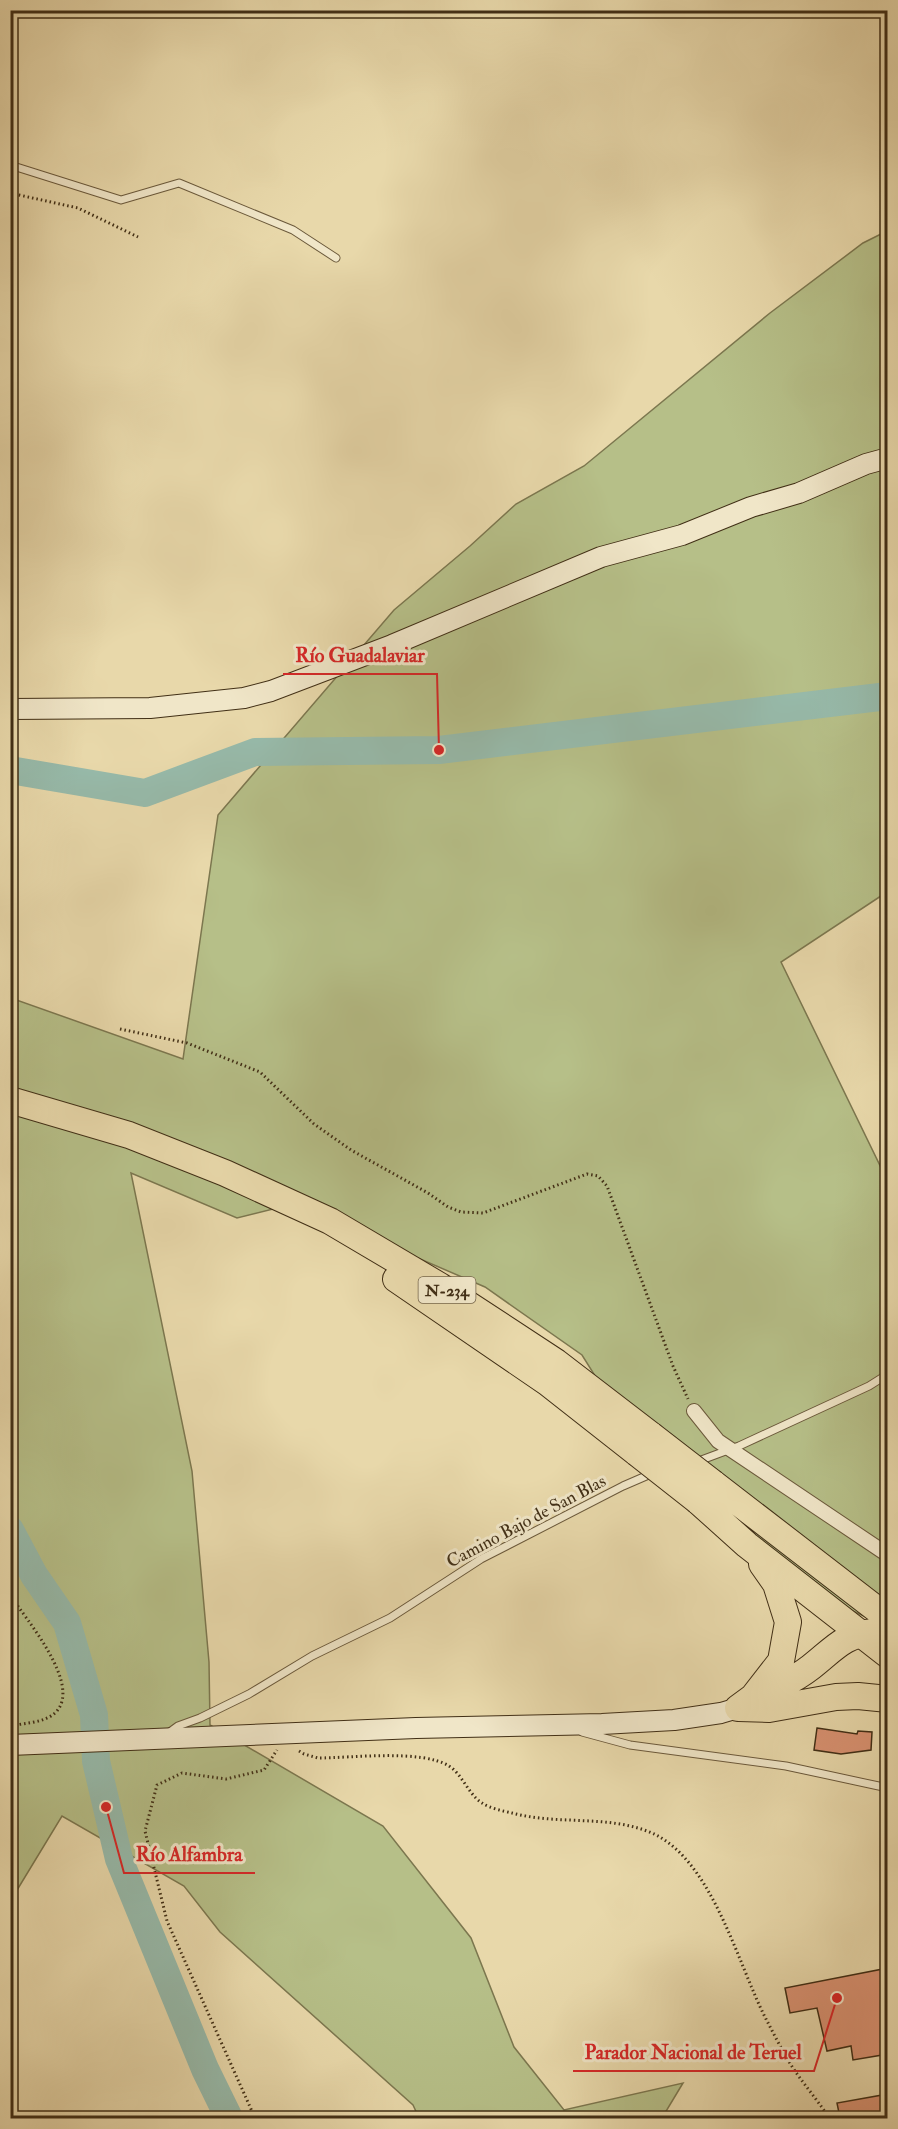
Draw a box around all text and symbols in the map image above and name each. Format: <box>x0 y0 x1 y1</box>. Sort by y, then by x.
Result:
callout: Río Guadalaviar <box>283 636 437 674</box>
text: Río Guadalaviar <box>295 643 425 668</box>
road number: N-234 <box>418 1277 476 1303</box>
street label: Camino Bajo de San Blas <box>443 1470 610 1573</box>
callout: Río Alfambra <box>124 1835 255 1873</box>
text: Río Alfambra <box>136 1842 243 1867</box>
callout: Parador Nacional de Teruel <box>573 2033 814 2071</box>
text: Parador Nacional de Teruel <box>584 2040 802 2065</box>

